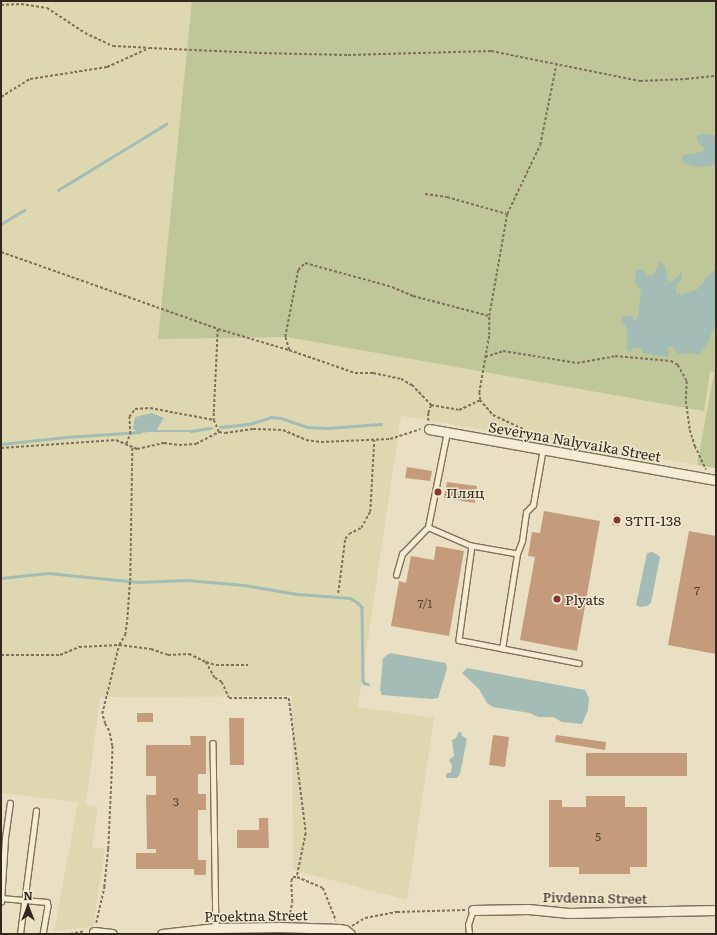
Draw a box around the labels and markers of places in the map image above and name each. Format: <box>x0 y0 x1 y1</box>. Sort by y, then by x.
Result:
place label: Пляц <box>446 484 484 500</box>
marker: Пляц <box>433 487 443 497</box>
place label: ЗТП-138 <box>625 512 681 528</box>
marker: ЗТП-138 <box>612 515 622 525</box>
place label: Plyats <box>565 591 604 607</box>
marker: Plyats <box>552 594 562 604</box>

